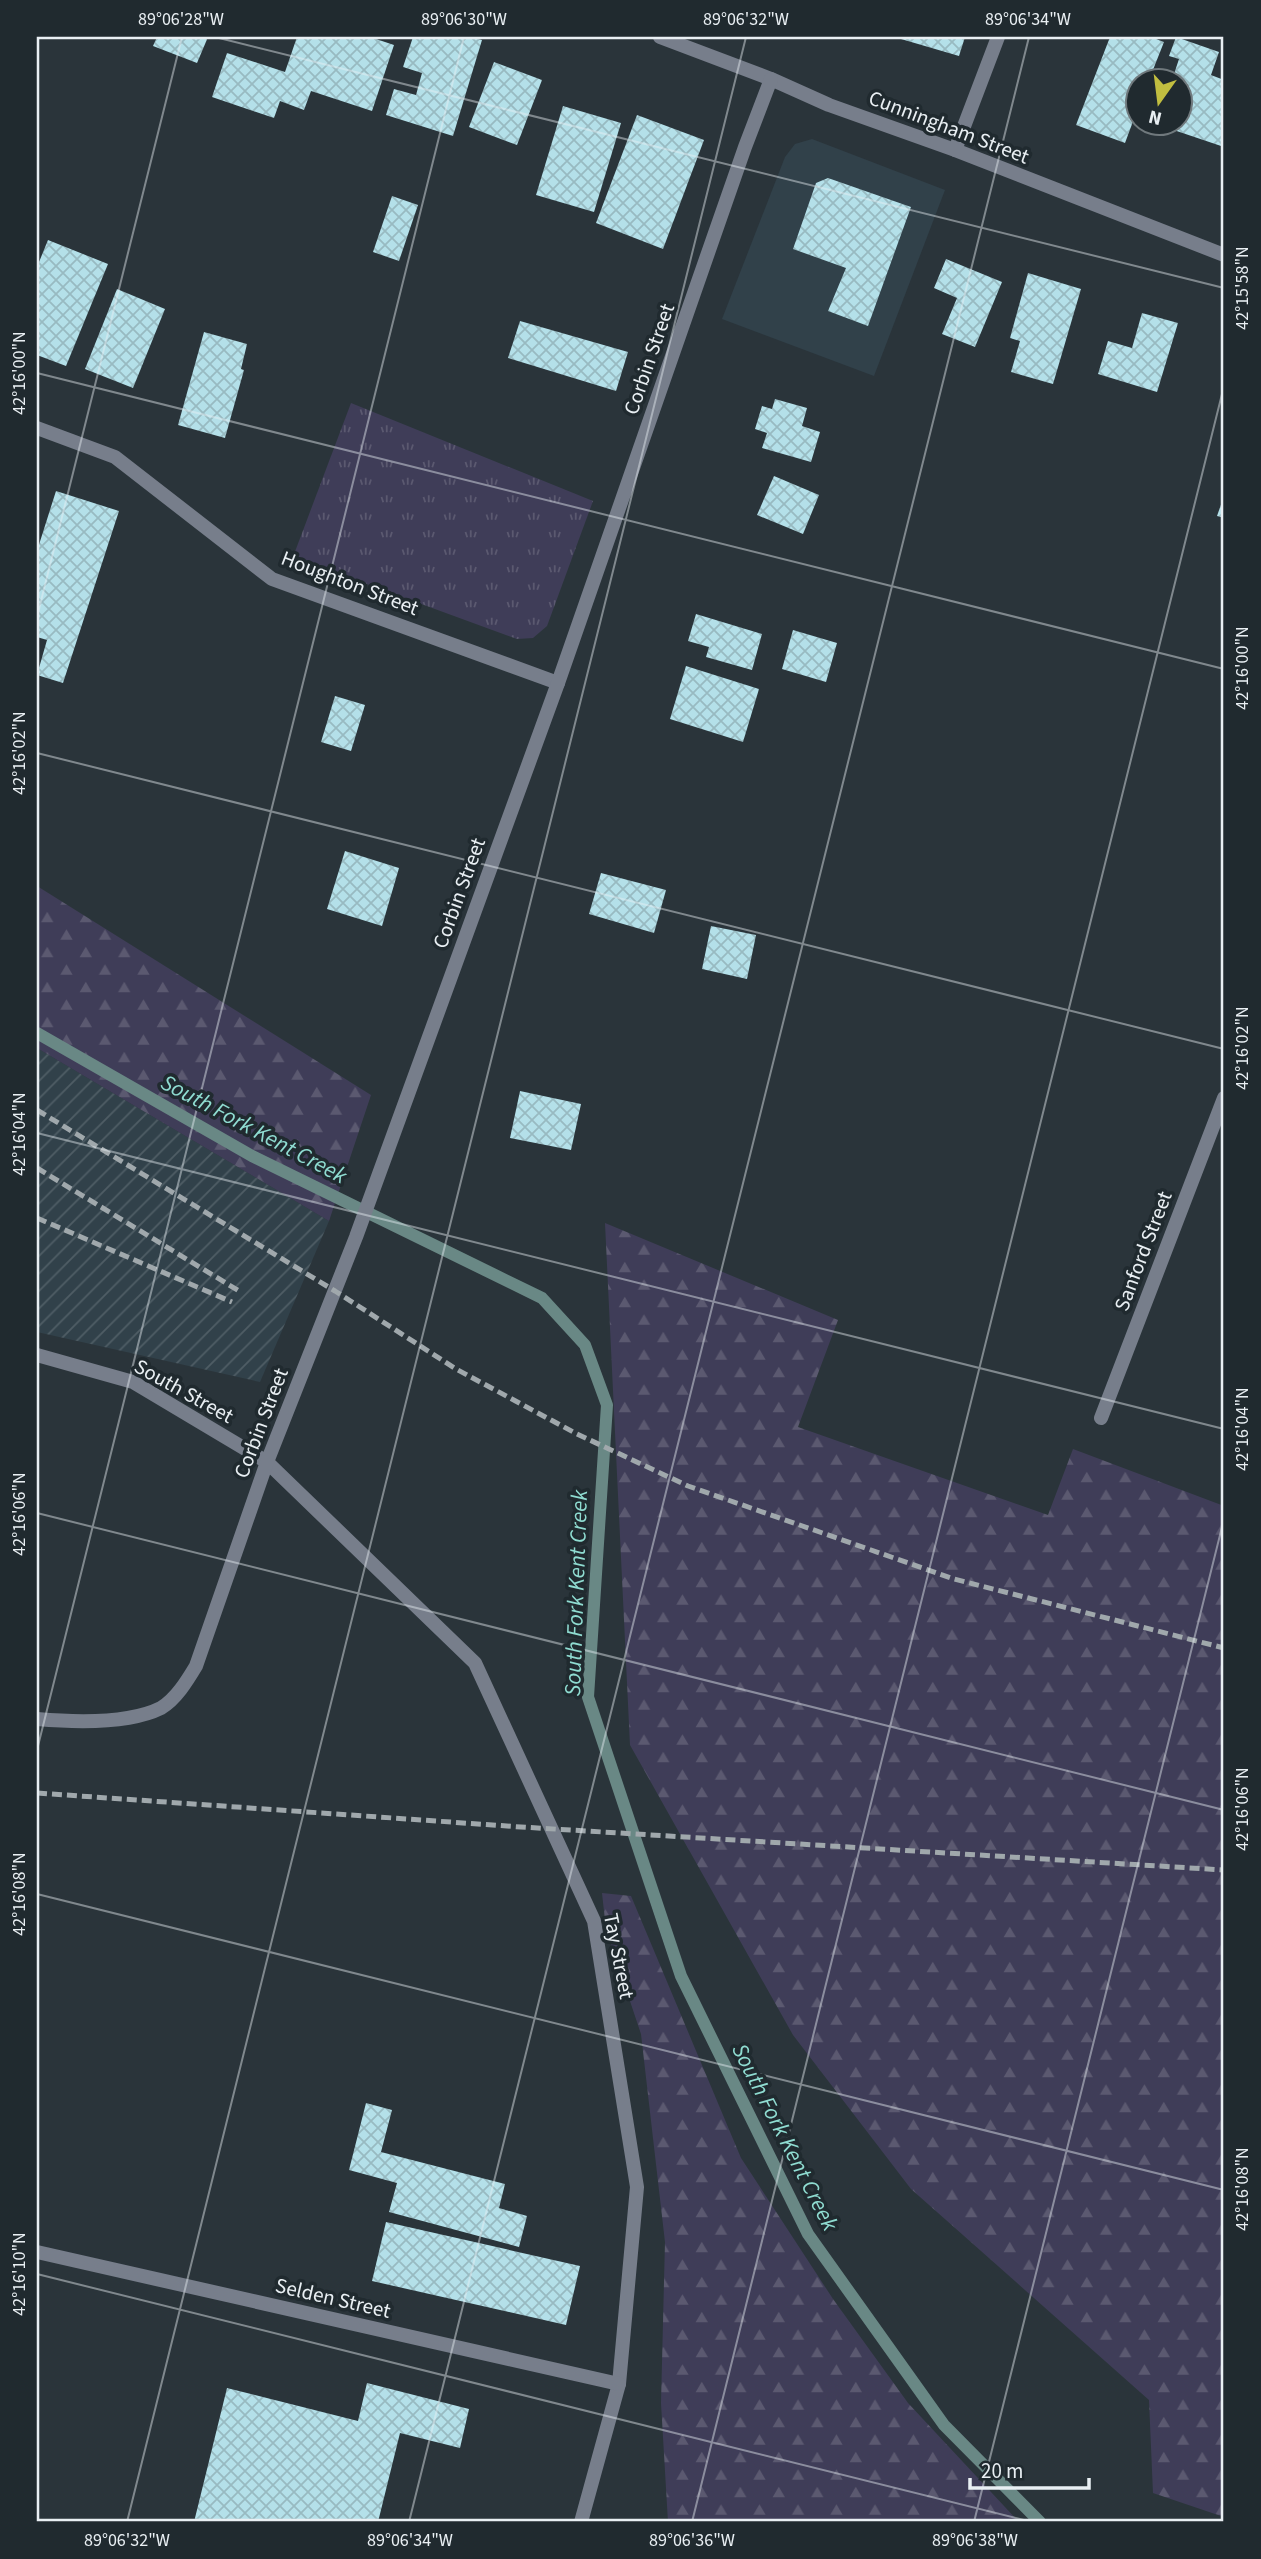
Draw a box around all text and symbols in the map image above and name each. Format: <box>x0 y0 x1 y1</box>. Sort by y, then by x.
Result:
text: 89°06'28"W <box>138 7 224 32</box>
text: 89°06'30"W <box>421 7 507 32</box>
text: 89°06'32"W <box>703 7 789 32</box>
text: 89°06'34"W <box>985 7 1071 32</box>
north arrow <box>1124 66 1194 136</box>
street label: Cunningham Street <box>864 83 1034 171</box>
text: N <box>1146 102 1165 132</box>
text: 42°15'58"N <box>1230 246 1255 330</box>
street label: Corbin Street <box>616 299 682 419</box>
text: 42°16'00"N <box>7 331 32 415</box>
street label: Houghton Street <box>277 543 423 623</box>
text: 42°16'00"N <box>1230 626 1255 710</box>
text: 42°16'02"N <box>7 711 32 795</box>
street label: Corbin Street <box>425 833 493 953</box>
text: 42°16'02"N <box>1230 1006 1255 1090</box>
water label: South Fork Kent Creek <box>155 1066 354 1193</box>
text: 42°16'04"N <box>7 1092 32 1176</box>
street label: Sanford Street <box>1106 1187 1180 1315</box>
street label: South Street <box>129 1351 239 1431</box>
street label: Corbin Street <box>226 1364 296 1482</box>
text: 42°16'04"N <box>1230 1387 1255 1471</box>
text: 42°16'06"N <box>7 1472 32 1556</box>
water label: South Fork Kent Creek <box>556 1488 596 1697</box>
text: 42°16'06"N <box>1230 1767 1255 1851</box>
text: 42°16'08"N <box>7 1852 32 1936</box>
street label: Tay Street <box>596 1910 642 2002</box>
water label: South Fork Kent Creek <box>723 2038 847 2237</box>
text: 42°16'08"N <box>1230 2147 1255 2231</box>
text: 42°16'10"N <box>7 2232 32 2316</box>
street label: Selden Street <box>272 2270 394 2326</box>
scale bar <box>970 2447 1090 2491</box>
text: 20 m <box>981 2456 1023 2486</box>
text: 89°06'32"W <box>84 2528 170 2553</box>
text: 89°06'34"W <box>367 2528 453 2553</box>
text: 89°06'36"W <box>649 2528 735 2553</box>
text: 89°06'38"W <box>932 2528 1018 2553</box>

